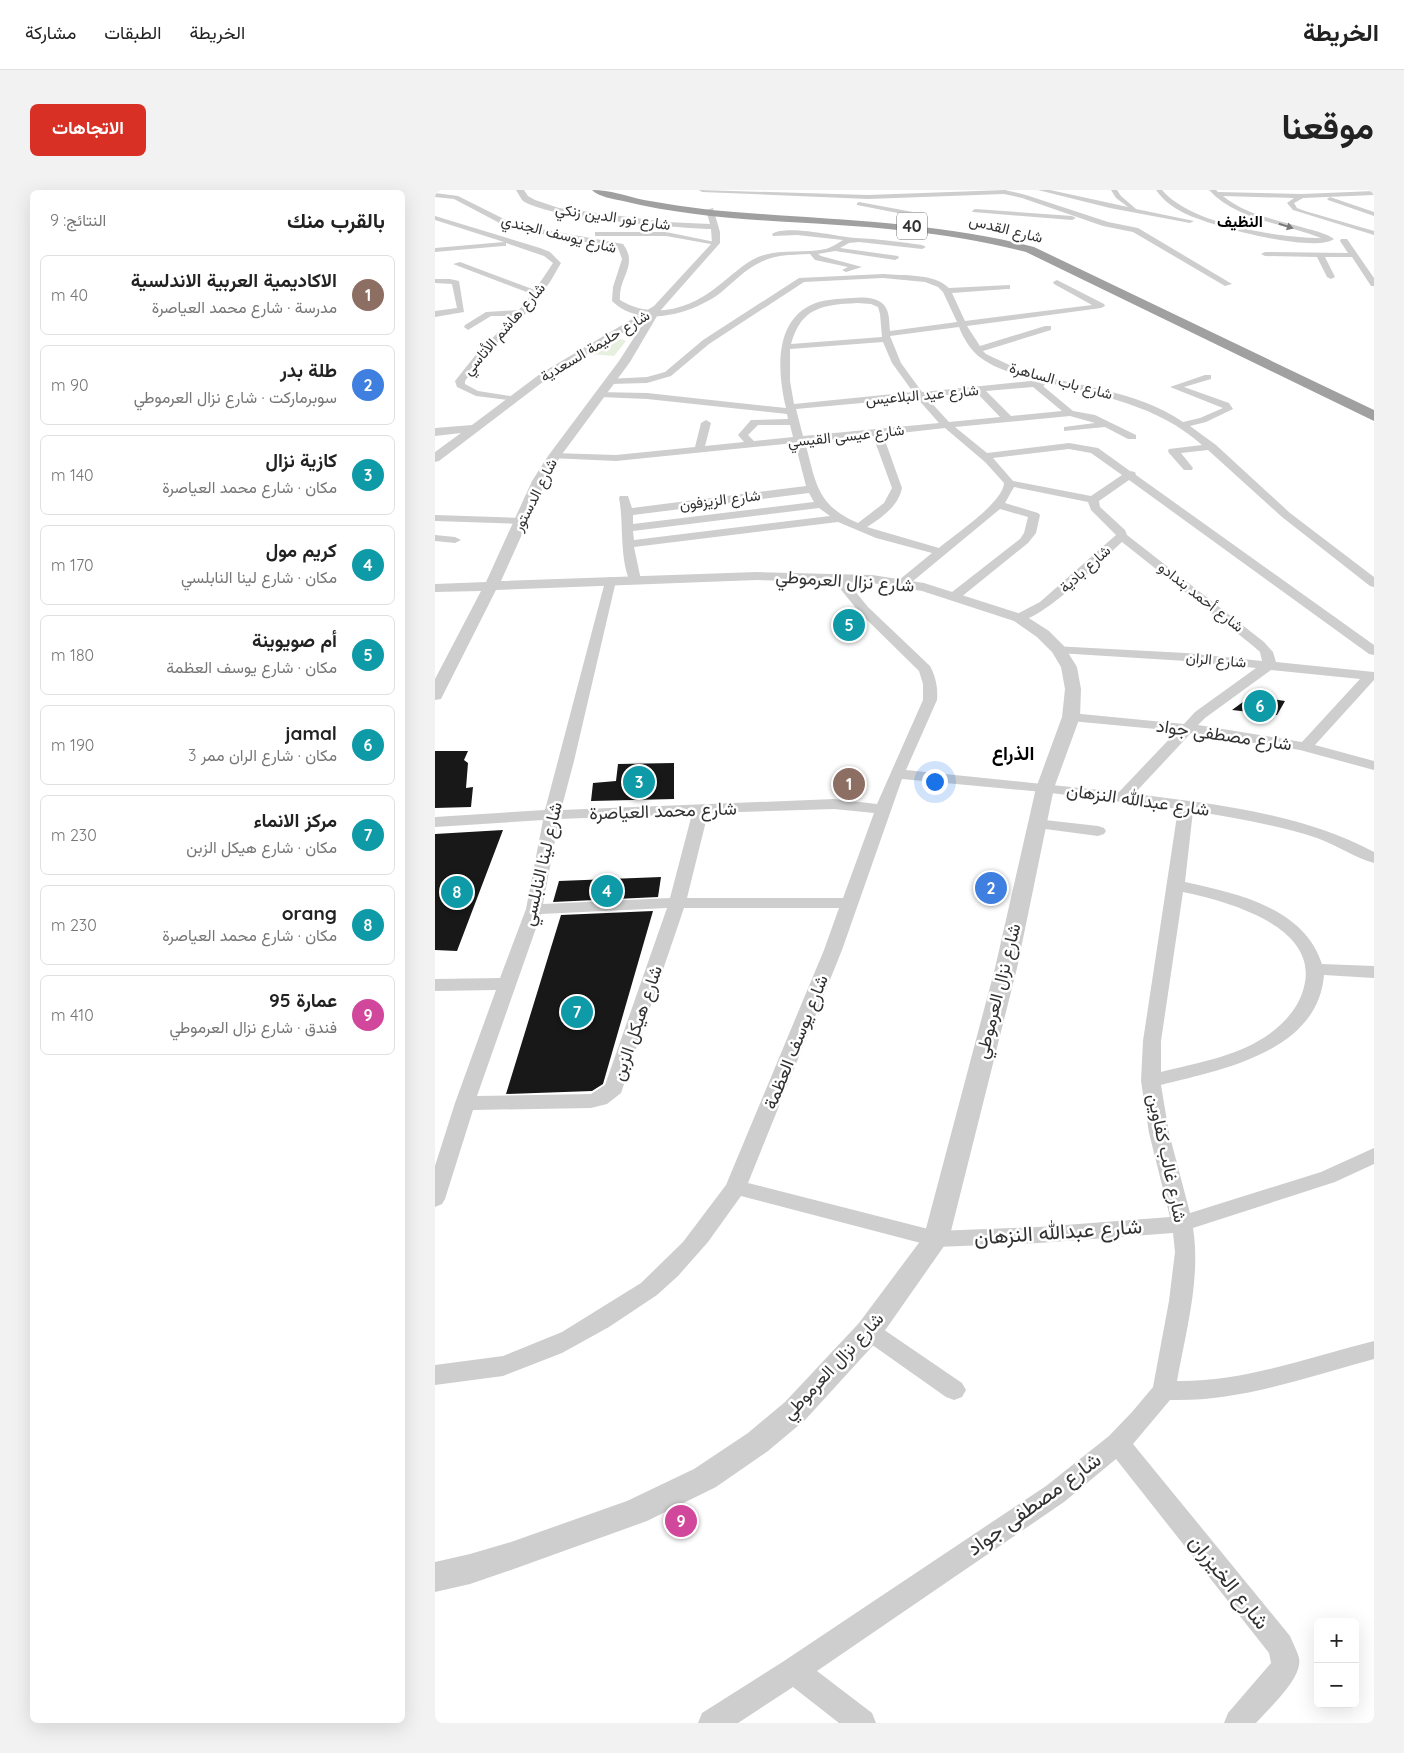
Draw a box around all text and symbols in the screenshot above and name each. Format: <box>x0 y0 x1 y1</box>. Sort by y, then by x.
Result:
text: الخريطة <box>1303 17 1379 47</box>
text: مشاركة <box>25 21 76 44</box>
text: الطبقات <box>104 21 161 44</box>
text: الخريطة <box>189 21 245 44</box>
button: الاتجاهات <box>30 104 146 156</box>
text: موقعنا <box>1281 104 1374 148</box>
street label: شارع نور الدين زنكي <box>554 199 672 238</box>
text: بالقرب منك <box>287 207 385 233</box>
text: النتائج: 9 <box>50 210 106 230</box>
street label: شارع يوسف الجندي <box>499 210 619 261</box>
street label: شارع القدس <box>967 210 1045 249</box>
district label: النظيف <box>1217 211 1263 231</box>
road number: 40 <box>897 212 927 240</box>
one-way arrow <box>1279 222 1294 230</box>
text: الاكاديمية العربية الاندلسية <box>131 268 337 292</box>
street label: شارع هاشم الأتاسي <box>458 278 552 381</box>
text: 40 m <box>51 285 88 305</box>
text: 1 <box>365 285 371 305</box>
text: مدرسة · شارع محمد العياصرة <box>152 297 337 317</box>
street label: شارع حليمة السعدية <box>536 305 654 387</box>
text: طلة بدر <box>280 358 337 382</box>
street label: شارع باب الساهرة <box>1007 358 1115 405</box>
text: 90 m <box>51 375 88 395</box>
text: 2 <box>363 375 373 395</box>
street label: شارع عيد البلاعيس <box>865 380 980 411</box>
text: سوبرماركت · شارع نزال العرموطي <box>134 387 337 407</box>
street label: شارع عيسى القيسي <box>787 420 906 455</box>
text: كازية نزال <box>265 448 337 472</box>
street label: شارع الدستور <box>508 455 563 536</box>
text: 140 m <box>51 465 94 485</box>
text: 3 <box>364 465 372 485</box>
text: مكان · شارع محمد العياصرة <box>162 477 337 497</box>
street label: شارع الزيزفون <box>678 485 762 516</box>
text: كريم مول <box>266 538 337 562</box>
street label: شارع بادية <box>1055 541 1116 598</box>
text: 170 m <box>51 555 94 575</box>
text: 4 <box>363 555 373 575</box>
street label: شارع أحمد بندادو <box>1154 557 1248 638</box>
street label: شارع نزال العرموطي <box>775 564 915 601</box>
text: مكان · شارع لينا النابلسي <box>181 567 337 587</box>
pin: 5 <box>833 606 865 644</box>
text: أم صويوينة <box>252 628 337 652</box>
text: 180 m <box>51 645 94 665</box>
text: 5 <box>363 645 373 665</box>
street label: شارع الران <box>1185 647 1247 674</box>
text: مكان · شارع يوسف العظمة <box>166 657 337 677</box>
pin: 6 <box>1244 687 1276 725</box>
street label: شارع مصطفى جواد <box>1155 714 1293 756</box>
text: jamal <box>285 721 337 745</box>
text: 190 m <box>51 735 94 755</box>
text: 6 <box>364 735 372 755</box>
district label: الذراع <box>992 741 1034 766</box>
text: مكان · شارع الران ممر 3 <box>188 745 337 765</box>
pin: 3 <box>623 763 655 801</box>
pin: 1 <box>833 765 865 803</box>
your location <box>922 769 948 795</box>
street label: شارع عبدالله النزهان <box>1065 778 1211 822</box>
street label: شارع محمد العياصرة <box>589 796 737 826</box>
street label: شارع لينا النابلسي <box>516 800 571 929</box>
text: مركز الانماء <box>253 808 337 832</box>
text: 230 m <box>51 825 97 845</box>
text: 7 <box>364 825 372 845</box>
text: مكان · شارع هيكل الزبن <box>186 837 337 857</box>
pin: 2 <box>975 869 1007 907</box>
pin: 4 <box>591 872 623 910</box>
pin: 8 <box>441 873 473 911</box>
text: orang <box>282 901 337 925</box>
text: 230 m <box>51 915 97 935</box>
text: 8 <box>364 915 372 935</box>
street label: شارع نزال العرموطي <box>970 921 1029 1062</box>
text: مكان · شارع محمد العياصرة <box>162 925 337 945</box>
street label: شارع هيكل الزبن <box>606 962 668 1084</box>
street label: شارع يوسف العظمة <box>758 971 834 1113</box>
text: عمارة 95 <box>269 988 337 1012</box>
pin: 7 <box>561 993 593 1031</box>
text: 410 m <box>51 1005 94 1025</box>
text: 9 <box>363 1005 373 1025</box>
text: فندق · شارع نزال العرموطي <box>169 1017 337 1037</box>
street label: شارع غالب كفاوين <box>1142 1091 1192 1225</box>
street label: شارع عبدالله النزهان <box>973 1212 1143 1252</box>
street label: شارع نزال العرموطي <box>777 1307 891 1427</box>
street label: شارع مصطفى جواد <box>961 1446 1107 1562</box>
pin: 9 <box>665 1502 697 1540</box>
street label: شارع الخيزران <box>1182 1529 1276 1635</box>
map controls <box>1314 1618 1359 1708</box>
button: + <box>1314 1618 1359 1663</box>
button: − <box>1314 1663 1359 1708</box>

